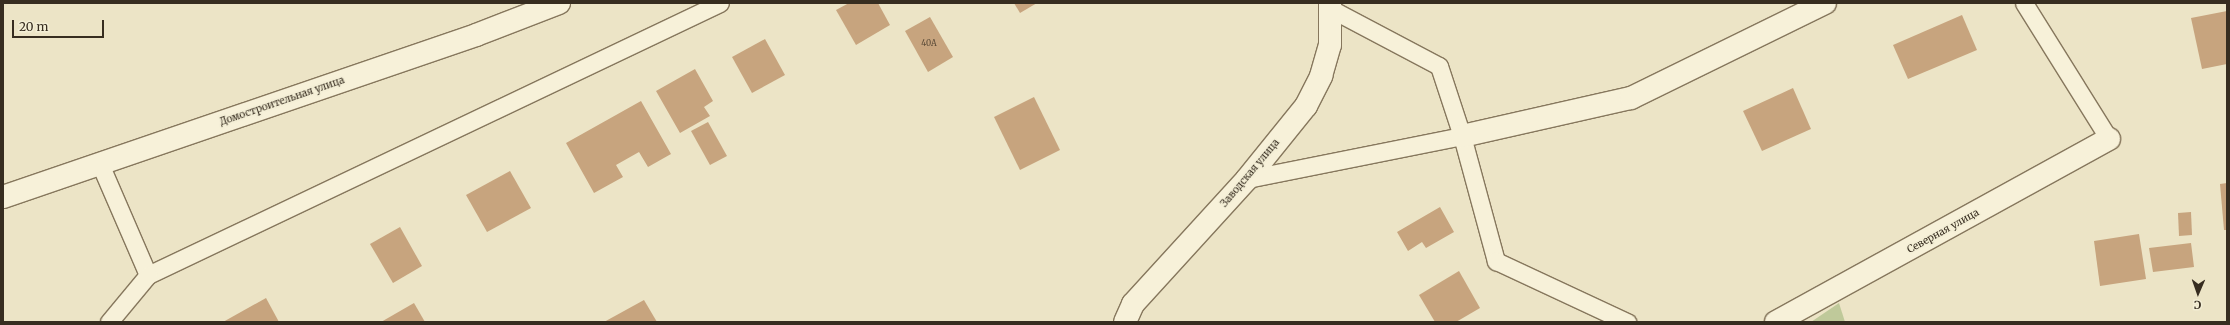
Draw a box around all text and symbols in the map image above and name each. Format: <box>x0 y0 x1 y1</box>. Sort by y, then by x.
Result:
scale bar <box>14 12 106 38</box>
text: 20 m <box>19 19 48 34</box>
house number: 40А <box>921 39 937 49</box>
street label: Домостроительная улица <box>218 74 346 128</box>
street label: Заводская улица <box>1218 137 1282 209</box>
street label: Северная улица <box>1905 206 1981 256</box>
north arrow <box>2178 273 2218 313</box>
text: С <box>2194 298 2201 312</box>

